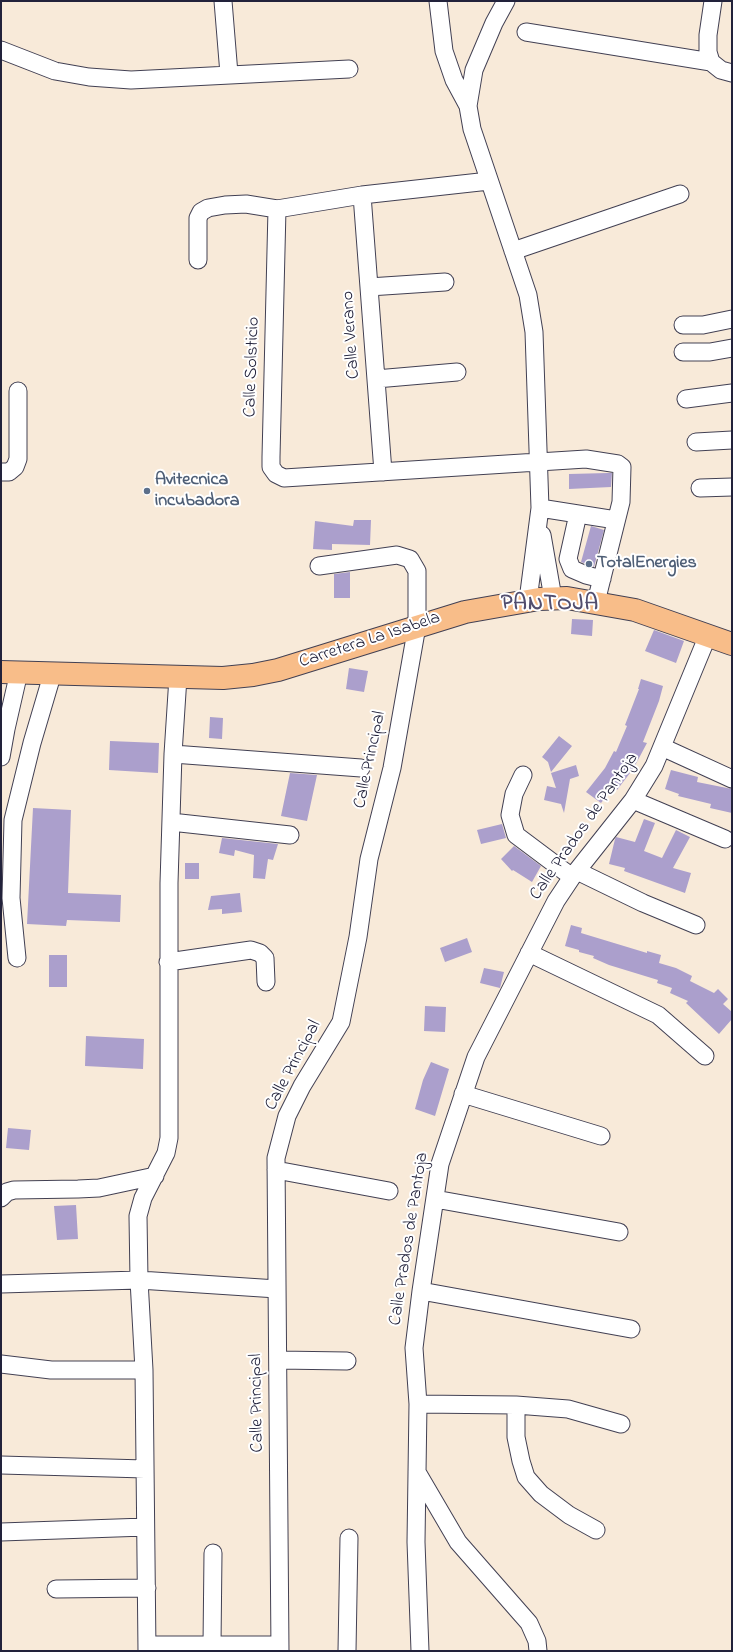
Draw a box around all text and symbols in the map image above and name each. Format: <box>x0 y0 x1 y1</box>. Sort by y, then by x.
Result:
street label: Calle Verano <box>338 290 366 380</box>
street label: Calle Solsticio <box>240 316 266 418</box>
place label: Avitecnica incubadora <box>155 470 239 512</box>
marker: Avitecnica incubadora <box>142 486 152 496</box>
place label: TotalEnergies <box>597 553 697 575</box>
marker: TotalEnergies <box>584 559 594 569</box>
district label: PANTOJA <box>501 592 599 618</box>
street label: Carretera La Isabela <box>297 608 443 674</box>
street label: Calle Principal <box>350 709 392 811</box>
street label: Calle Prados de Pantoja <box>526 749 644 905</box>
street label: Calle Principal <box>261 1017 327 1115</box>
street label: Calle Prados de Pantoja <box>386 1151 434 1327</box>
street label: Calle Principal <box>246 1353 270 1453</box>

